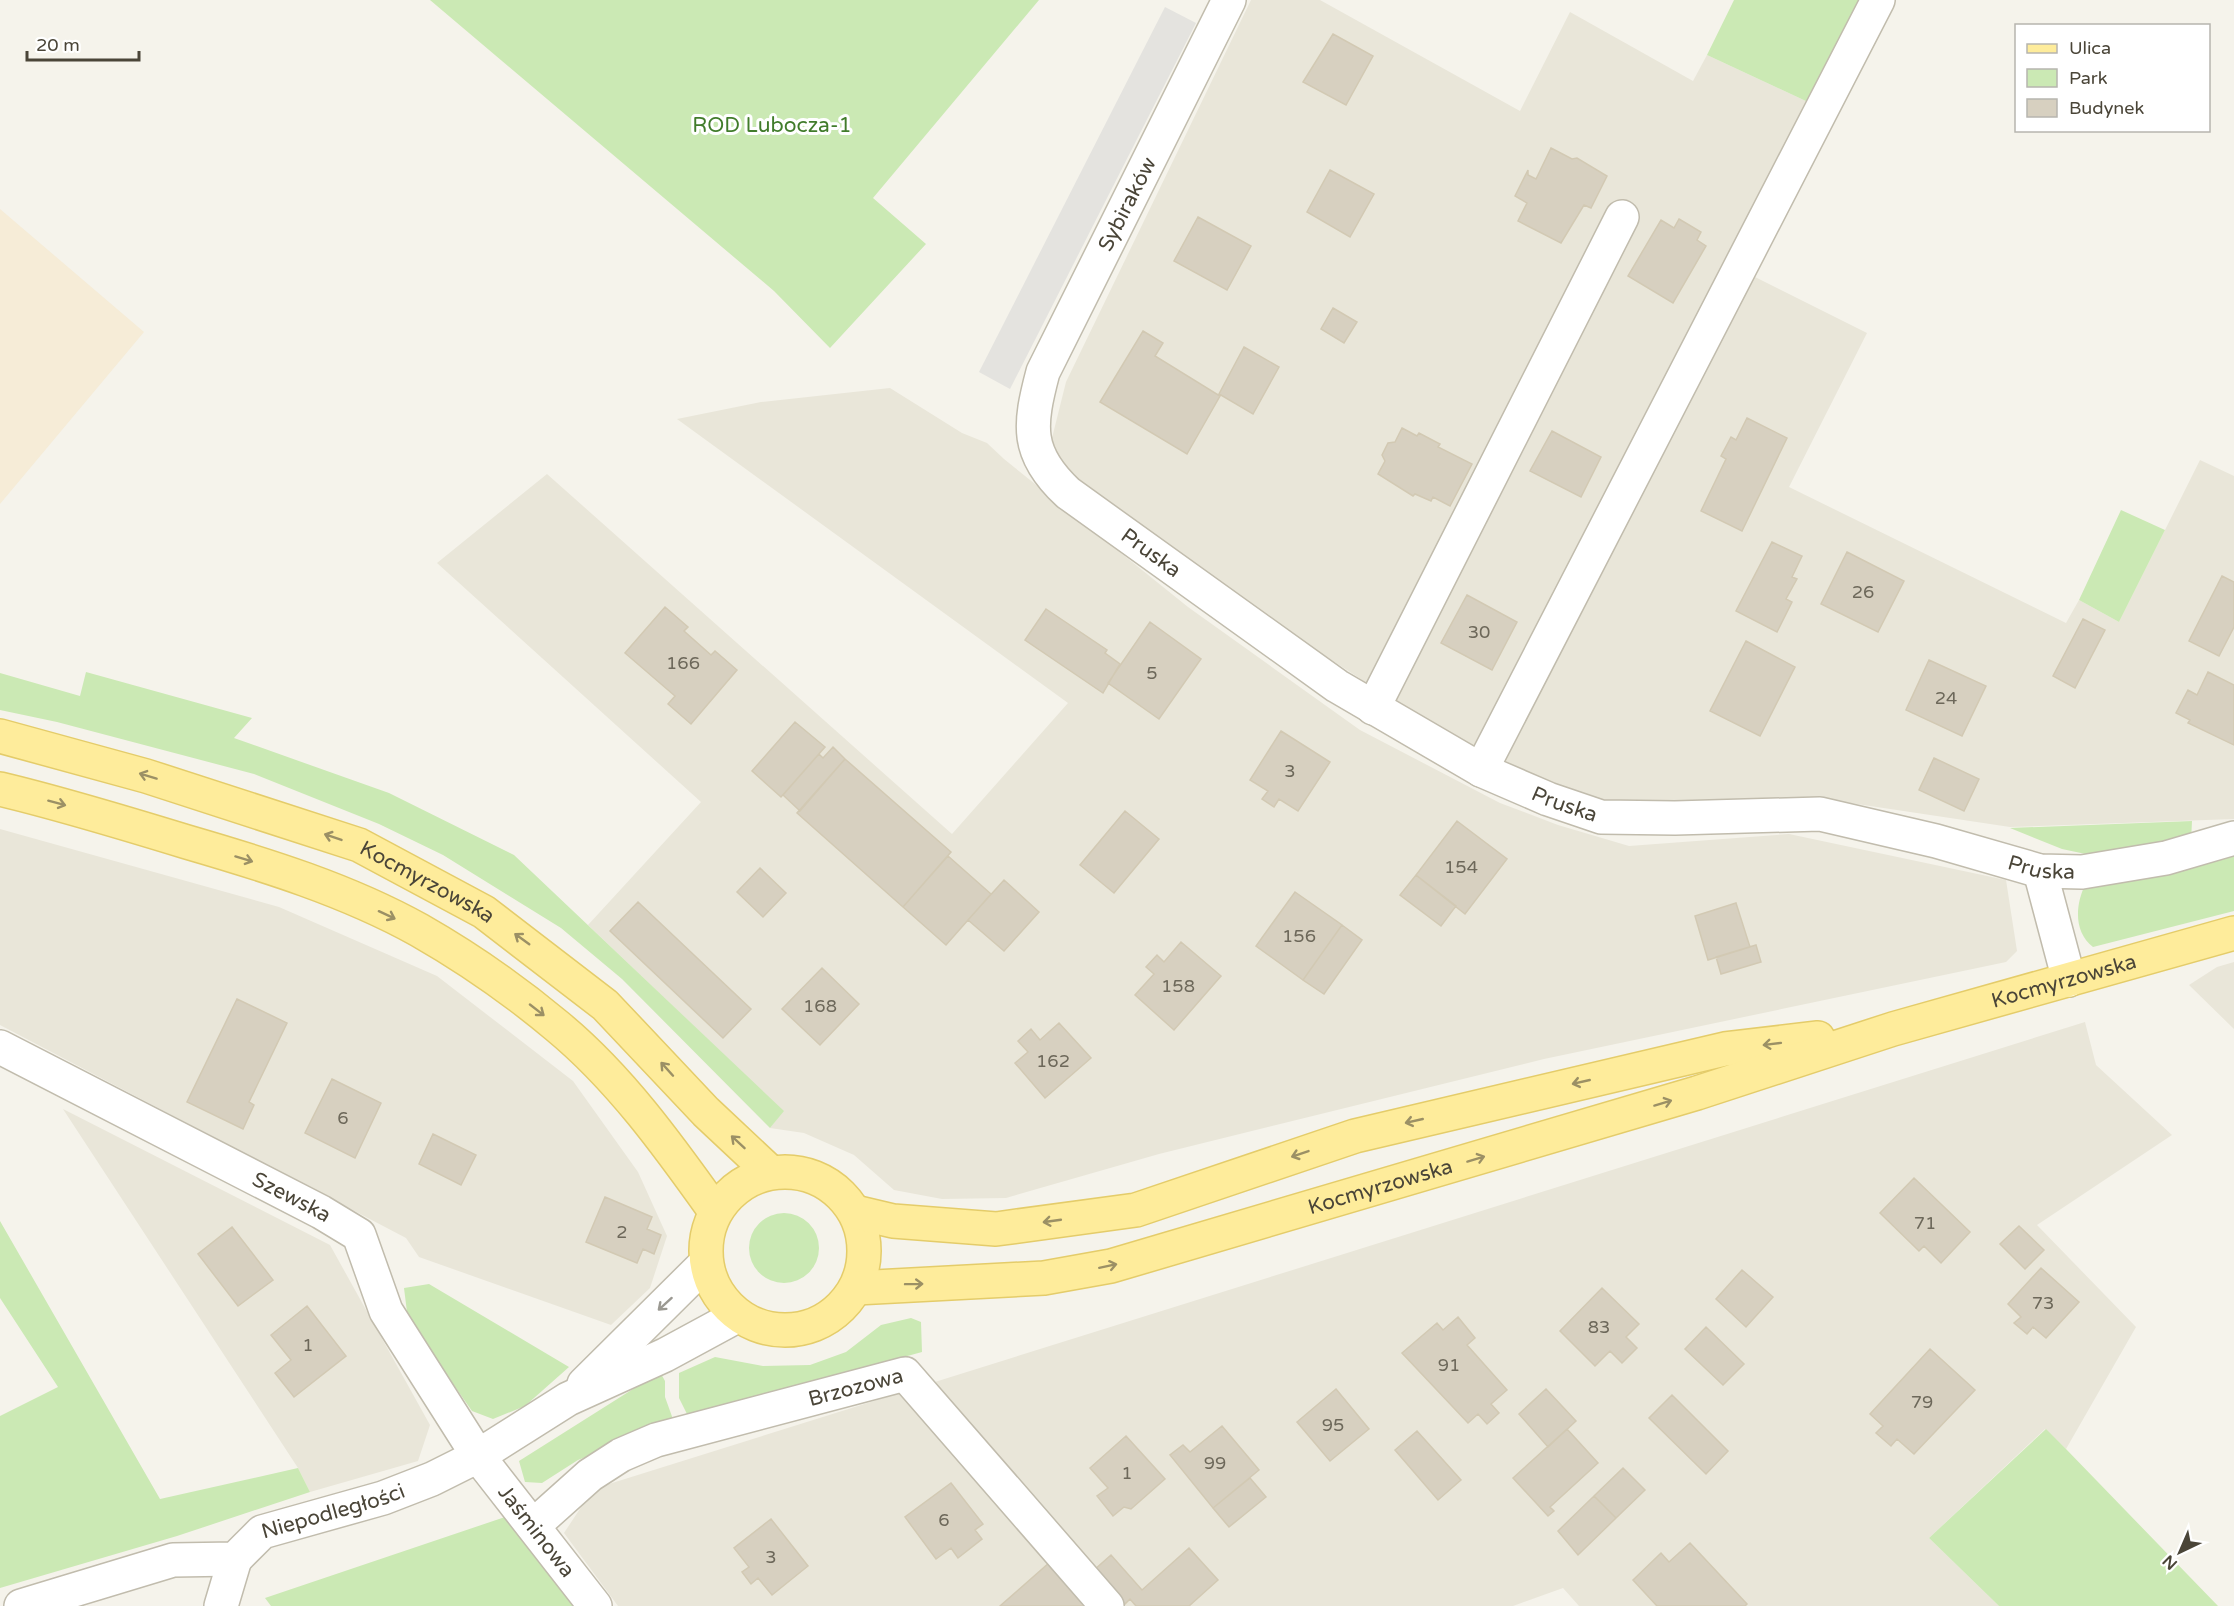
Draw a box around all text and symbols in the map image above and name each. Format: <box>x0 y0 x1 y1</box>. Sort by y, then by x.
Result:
scale bar <box>27 24 140 62</box>
legend <box>2015 24 2210 132</box>
text: 20 m <box>36 34 80 56</box>
text: Ulica <box>2069 37 2111 59</box>
text: Park <box>2069 67 2108 89</box>
text: Budynek <box>2069 97 2144 119</box>
park label: ROD Lubocza-1 <box>692 113 852 138</box>
street label: Sybiraków <box>1093 153 1162 256</box>
street label: Pruska <box>1116 523 1186 583</box>
house number: 26 <box>1852 581 1874 603</box>
house number: 30 <box>1468 621 1490 643</box>
house number: 166 <box>666 652 700 674</box>
house number: 5 <box>1146 662 1158 684</box>
house number: 24 <box>1935 687 1957 709</box>
house number: 3 <box>1284 760 1296 782</box>
one-way arrow <box>138 770 157 781</box>
street label: Pruska <box>1528 781 1601 828</box>
one-way arrow <box>47 798 66 809</box>
one-way arrow <box>324 830 343 841</box>
street label: Kocmyrzowska <box>356 836 500 929</box>
street label: Pruska <box>2005 850 2075 885</box>
one-way arrow <box>234 854 253 865</box>
house number: 154 <box>1444 856 1478 878</box>
one-way arrow <box>377 910 395 922</box>
house number: 156 <box>1282 925 1316 947</box>
one-way arrow <box>514 933 530 946</box>
street label: Kocmyrzowska <box>1989 949 2139 1014</box>
house number: 158 <box>1161 975 1195 997</box>
house number: 168 <box>803 995 837 1017</box>
one-way arrow <box>528 1004 544 1016</box>
one-way arrow <box>1763 1038 1782 1049</box>
house number: 162 <box>1036 1050 1070 1072</box>
one-way arrow <box>660 1062 674 1077</box>
one-way arrow <box>1572 1077 1591 1089</box>
one-way arrow <box>1653 1097 1672 1108</box>
house number: 6 <box>337 1107 349 1129</box>
one-way arrow <box>1405 1116 1424 1128</box>
one-way arrow <box>731 1135 746 1149</box>
one-way arrow <box>1291 1150 1310 1161</box>
one-way arrow <box>1466 1153 1485 1164</box>
street label: Kocmyrzowska <box>1305 1154 1455 1220</box>
street label: Szewska <box>248 1167 335 1228</box>
house number: 71 <box>1914 1212 1936 1234</box>
one-way arrow <box>1042 1216 1062 1227</box>
house number: 2 <box>616 1221 628 1243</box>
one-way arrow <box>1098 1260 1117 1272</box>
one-way arrow <box>903 1278 923 1290</box>
house number: 73 <box>2032 1292 2054 1314</box>
one-way arrow <box>658 1297 673 1311</box>
house number: 83 <box>1588 1316 1610 1338</box>
house number: 1 <box>302 1334 314 1356</box>
house number: 91 <box>1438 1354 1460 1376</box>
street label: Brzozowa <box>806 1363 906 1412</box>
house number: 79 <box>1911 1391 1933 1413</box>
house number: 95 <box>1322 1414 1344 1436</box>
house number: 99 <box>1204 1452 1226 1474</box>
house number: 1 <box>1121 1462 1133 1484</box>
street label: Niepodległości <box>259 1479 409 1545</box>
street label: Jaśminowa <box>493 1480 580 1582</box>
house number: 6 <box>938 1509 950 1531</box>
north arrow <box>2150 1522 2210 1582</box>
house number: 3 <box>765 1546 777 1568</box>
text: N <box>2159 1550 2182 1574</box>

